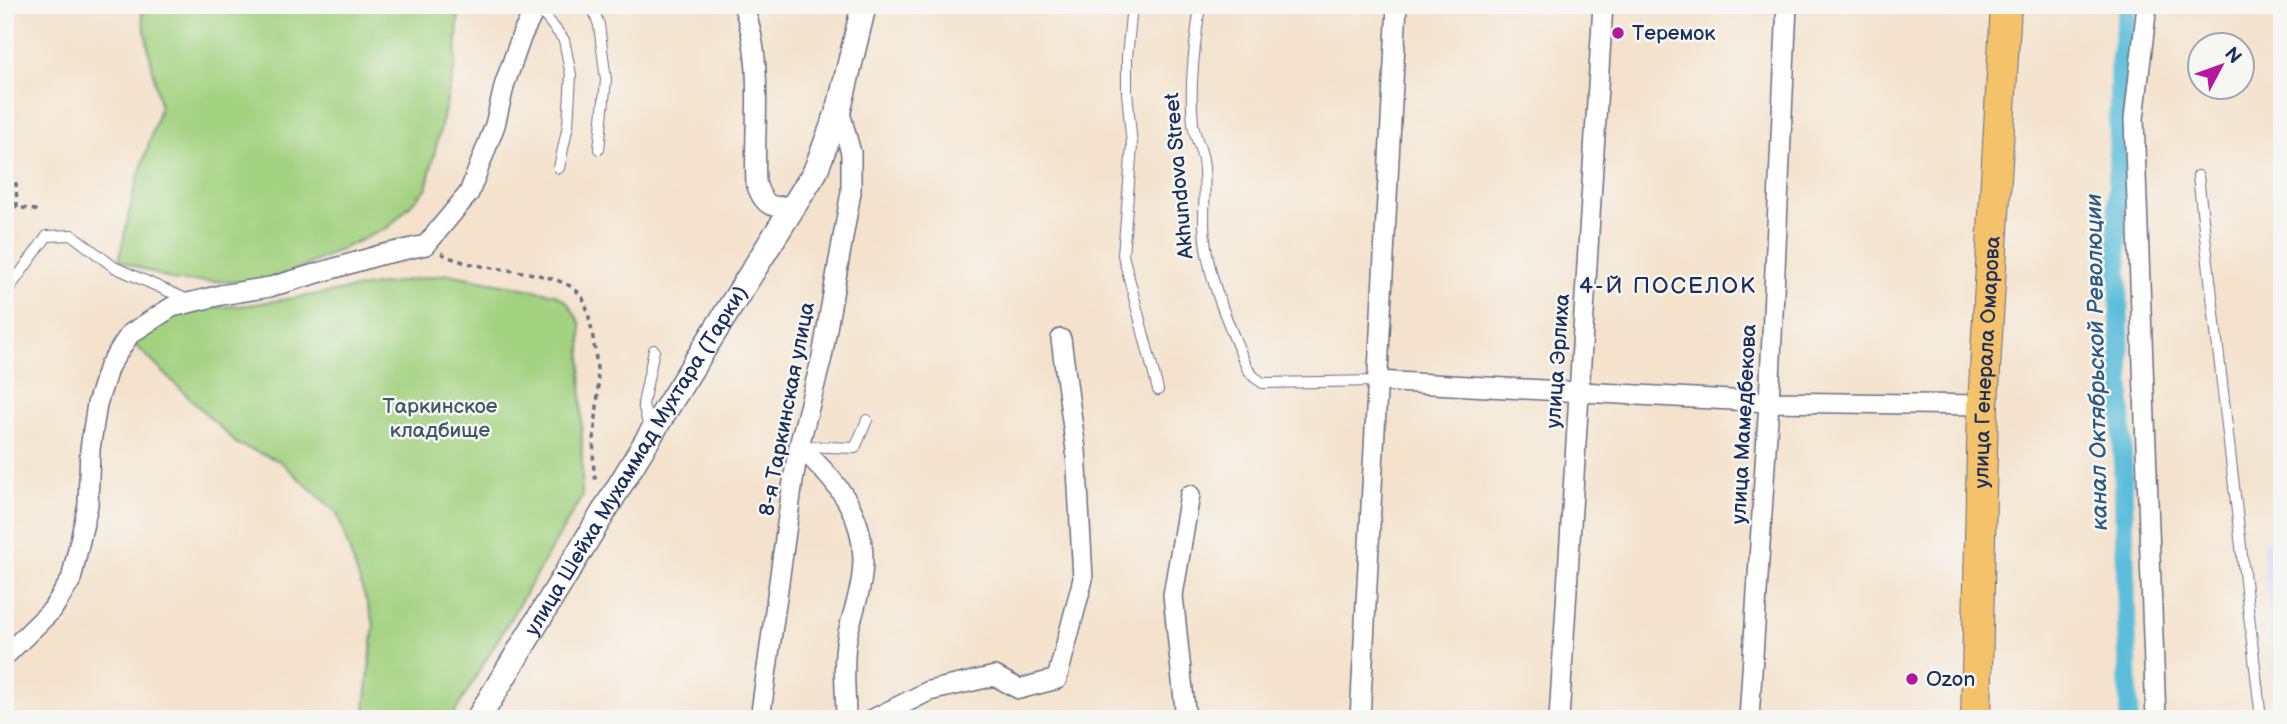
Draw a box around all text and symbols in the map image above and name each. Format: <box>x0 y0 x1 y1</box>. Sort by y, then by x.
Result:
place label: Теремок <box>1632 21 1715 46</box>
marker: Теремок <box>1610 25 1626 41</box>
north arrow <box>2186 32 2256 102</box>
text: N <box>2219 43 2246 69</box>
street label: Akhundova Street <box>1159 91 1199 260</box>
water label: канал Октябрьской Революции <box>2080 193 2114 531</box>
street label: улица Генерала Омарова <box>1969 235 2005 489</box>
district label: 4-Й ПОСЕЛОК <box>1579 272 1757 300</box>
street label: улица Шейха Мухаммад Мухтара (Тарки) <box>519 281 753 640</box>
street label: улица Эрлиха <box>1541 292 1575 429</box>
street label: 8-я Таркинская улица <box>754 299 820 518</box>
street label: улица Мамедбекова <box>1726 323 1762 525</box>
park label: Таркинское кладбище <box>382 394 498 443</box>
place label: Ozon <box>1926 667 1975 692</box>
marker: Ozon <box>1904 671 1920 687</box>

